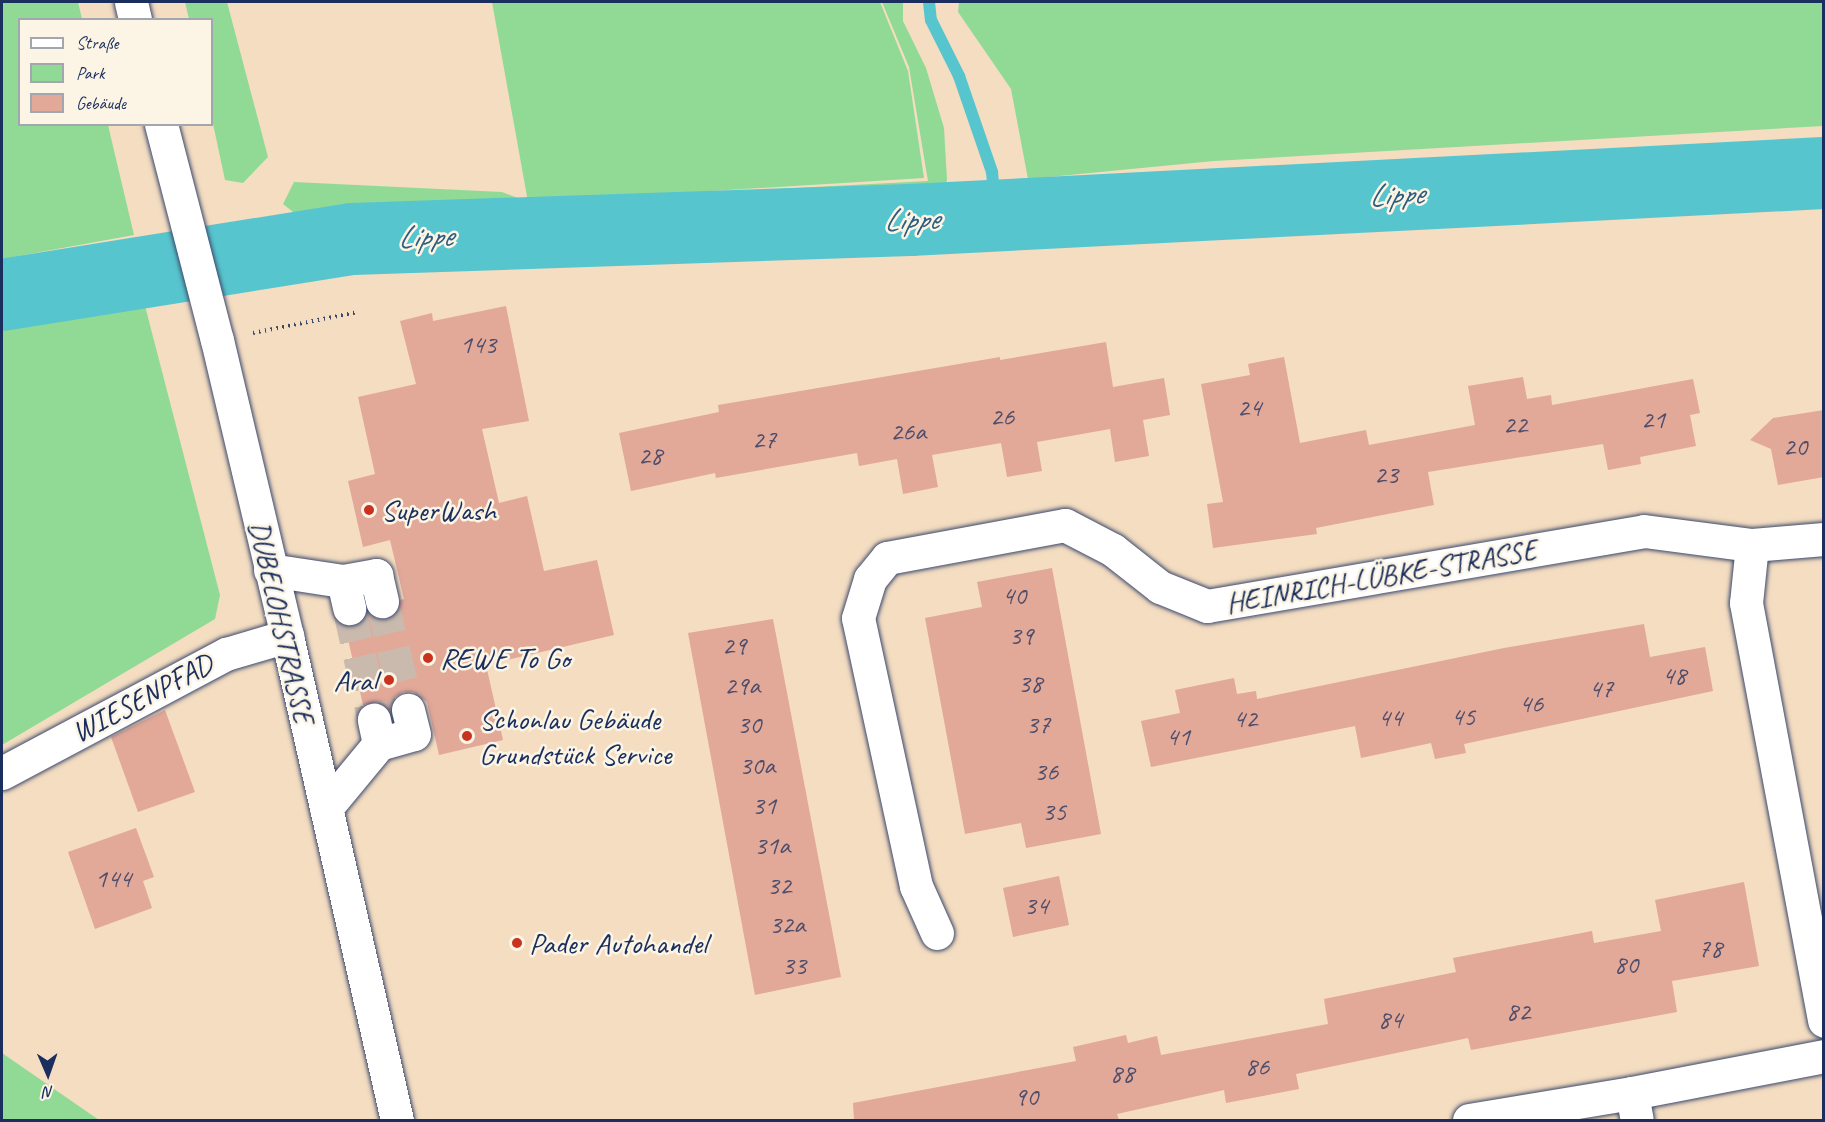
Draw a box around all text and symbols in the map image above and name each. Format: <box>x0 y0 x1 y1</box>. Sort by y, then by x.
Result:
legend <box>18 18 213 126</box>
text: Straße <box>76 32 118 54</box>
text: Park <box>76 62 105 84</box>
text: Gebäude <box>76 92 126 114</box>
water label: Lippe <box>1368 174 1424 216</box>
water label: Lippe <box>883 200 939 240</box>
water label: Lippe <box>397 217 453 257</box>
house number: 143 <box>460 329 496 361</box>
house number: 24 <box>1237 392 1261 424</box>
house number: 26 <box>990 401 1014 433</box>
house number: 21 <box>1641 404 1665 436</box>
house number: 22 <box>1503 409 1527 441</box>
house number: 26a <box>890 416 926 448</box>
house number: 27 <box>752 424 776 456</box>
house number: 20 <box>1783 431 1807 463</box>
house number: 28 <box>638 440 662 472</box>
house number: 23 <box>1374 459 1398 491</box>
place label: SuperWash <box>381 492 496 528</box>
marker: SuperWash <box>362 503 376 517</box>
street label: DUBELOHSTRASSE <box>241 517 323 727</box>
street label: HEINRICH-LÜBKE-STRASSE <box>1223 531 1539 621</box>
house number: 40 <box>1002 580 1026 612</box>
house number: 39 <box>1009 620 1033 652</box>
house number: 29 <box>722 630 746 662</box>
place label: REWE To Go <box>440 640 570 676</box>
street label: WIESENPFAD <box>65 646 219 750</box>
marker: REWE To Go <box>421 651 435 665</box>
house number: 48 <box>1662 660 1686 692</box>
place label: Aral <box>333 662 377 698</box>
house number: 38 <box>1018 668 1042 700</box>
house number: 29a <box>724 670 760 702</box>
marker: Aral <box>382 673 396 687</box>
house number: 47 <box>1589 673 1613 705</box>
house number: 46 <box>1519 688 1543 720</box>
place label: Schonlau Gebäude Grundstück Service <box>479 701 672 771</box>
house number: 45 <box>1451 701 1475 733</box>
house number: 44 <box>1378 702 1402 734</box>
house number: 42 <box>1233 703 1257 735</box>
house number: 30 <box>737 709 761 741</box>
house number: 37 <box>1026 709 1050 741</box>
house number: 41 <box>1166 721 1190 753</box>
marker: Schonlau Gebäude Grundstück Service <box>460 729 474 743</box>
house number: 30a <box>739 750 775 782</box>
house number: 36 <box>1034 756 1058 788</box>
house number: 31 <box>752 790 776 822</box>
house number: 35 <box>1042 796 1066 828</box>
house number: 31a <box>754 830 790 862</box>
house number: 144 <box>95 863 131 895</box>
house number: 32 <box>767 870 791 902</box>
house number: 34 <box>1024 890 1048 922</box>
house number: 32a <box>769 909 805 941</box>
place label: Pader Autohandel <box>529 925 707 961</box>
house number: 78 <box>1698 933 1722 965</box>
marker: Pader Autohandel <box>510 936 524 950</box>
house number: 80 <box>1614 949 1638 981</box>
house number: 33 <box>782 950 806 982</box>
house number: 82 <box>1506 996 1530 1028</box>
house number: 84 <box>1378 1004 1402 1036</box>
north arrow <box>18 1044 78 1104</box>
house number: 86 <box>1245 1051 1269 1083</box>
house number: 88 <box>1110 1058 1134 1090</box>
house number: 90 <box>1014 1081 1038 1113</box>
text: N <box>43 1082 54 1102</box>

